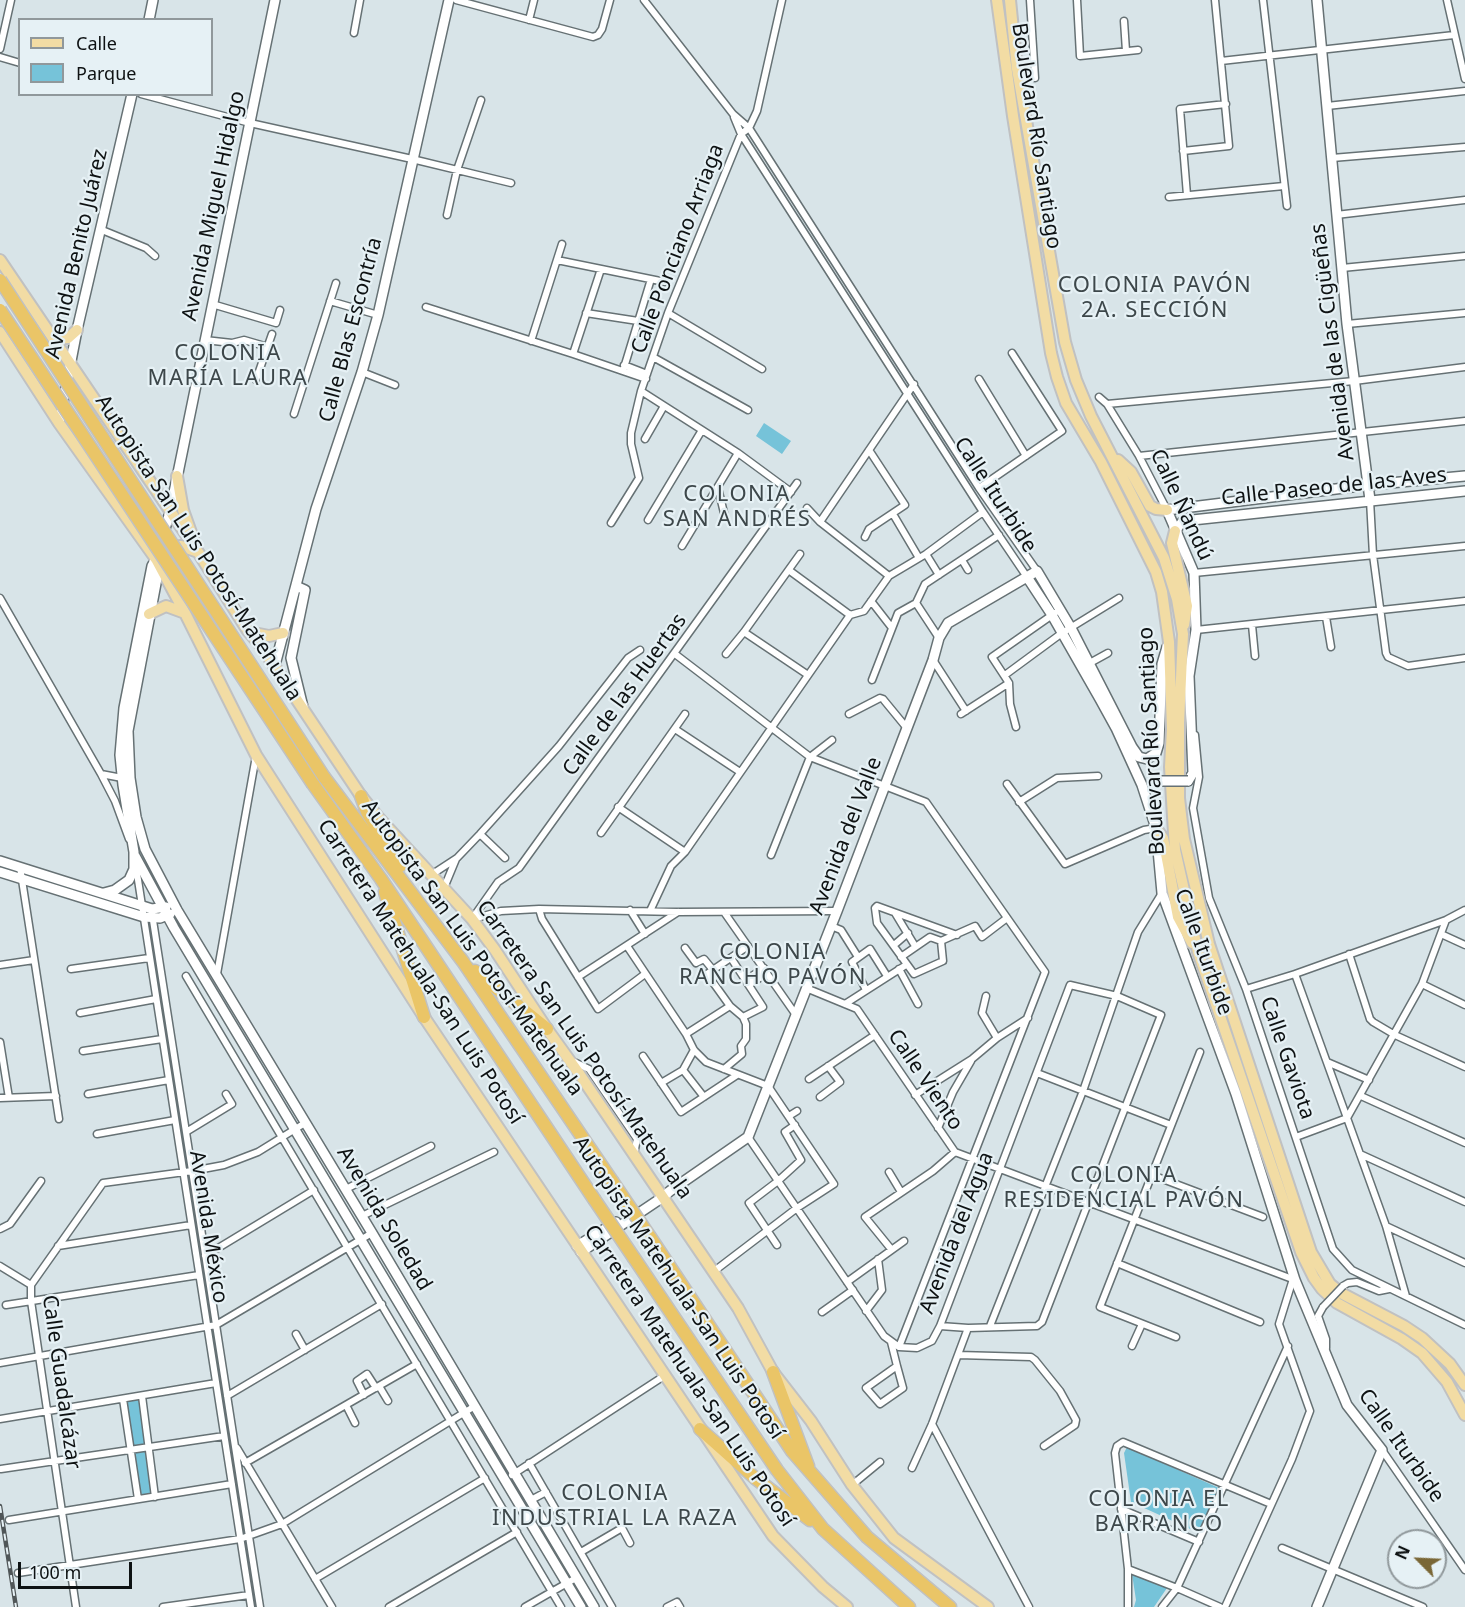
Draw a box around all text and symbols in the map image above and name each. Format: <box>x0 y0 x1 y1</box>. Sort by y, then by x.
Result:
legend <box>18 18 213 96</box>
street label: Boulevard Río Santiago <box>1006 21 1066 251</box>
text: Calle <box>76 31 117 55</box>
text: Parque <box>76 61 136 85</box>
street label: Avenida Miguel Hidalgo <box>177 89 251 323</box>
street label: Calle Ponciano Arriaga <box>626 141 730 357</box>
street label: Avenida Benito Juárez <box>41 147 113 361</box>
street label: Avenida de las Cigüeñas <box>1306 222 1360 462</box>
street label: Calle Blas Escontría <box>314 235 388 425</box>
district label: COLONIA PAVÓN 2A. SECCIÓN <box>1058 273 1252 324</box>
district label: COLONIA MARÍA LAURA <box>148 341 308 392</box>
street label: Autopista San Luis Potosí-Matehuala <box>89 390 307 706</box>
street label: Calle Iturbide <box>948 433 1042 557</box>
street label: Calle Ñandú <box>1144 445 1218 565</box>
street label: Calle Paseo de las Aves <box>1220 463 1448 511</box>
district label: COLONIA SAN ANDRÉS <box>663 482 811 534</box>
street label: Calle de las Huertas <box>558 609 692 781</box>
street label: Boulevard Río Santiago <box>1133 626 1171 856</box>
street label: Avenida del Valle <box>804 754 888 918</box>
street label: Autopista San Luis Potosí-Matehuala <box>356 795 588 1101</box>
street label: Carretera Matehuala-San Luis Potosí <box>312 815 528 1129</box>
street label: Calle Iturbide <box>1168 885 1238 1019</box>
street label: Carretera San Luis Potosí-Matehuala <box>471 896 697 1204</box>
district label: COLONIA RANCHO PAVÓN <box>679 940 867 992</box>
street label: Calle Gaviota <box>1254 993 1320 1123</box>
street label: Calle Viento <box>882 1025 968 1135</box>
street label: Autopista Matehuala-San Luis Potosí <box>567 1132 789 1444</box>
street label: Avenida Soledad <box>331 1142 437 1296</box>
street label: Avenida México <box>183 1149 233 1305</box>
street label: Avenida del Agua <box>915 1149 999 1317</box>
district label: COLONIA RESIDENCIAL PAVÓN <box>1004 1163 1244 1214</box>
street label: Carretera Matehuala-San Luis Potosí <box>578 1220 800 1532</box>
street label: Calle Guadalcázar <box>36 1293 86 1471</box>
street label: Calle Iturbide <box>1353 1384 1449 1508</box>
district label: COLONIA INDUSTRIAL LA RAZA <box>492 1481 738 1532</box>
district label: COLONIA EL BARRANCO <box>1088 1487 1230 1538</box>
north arrow <box>1387 1529 1447 1589</box>
text: N <box>1390 1542 1415 1563</box>
scale bar <box>21 1550 135 1588</box>
text: 100 m <box>29 1560 81 1584</box>

